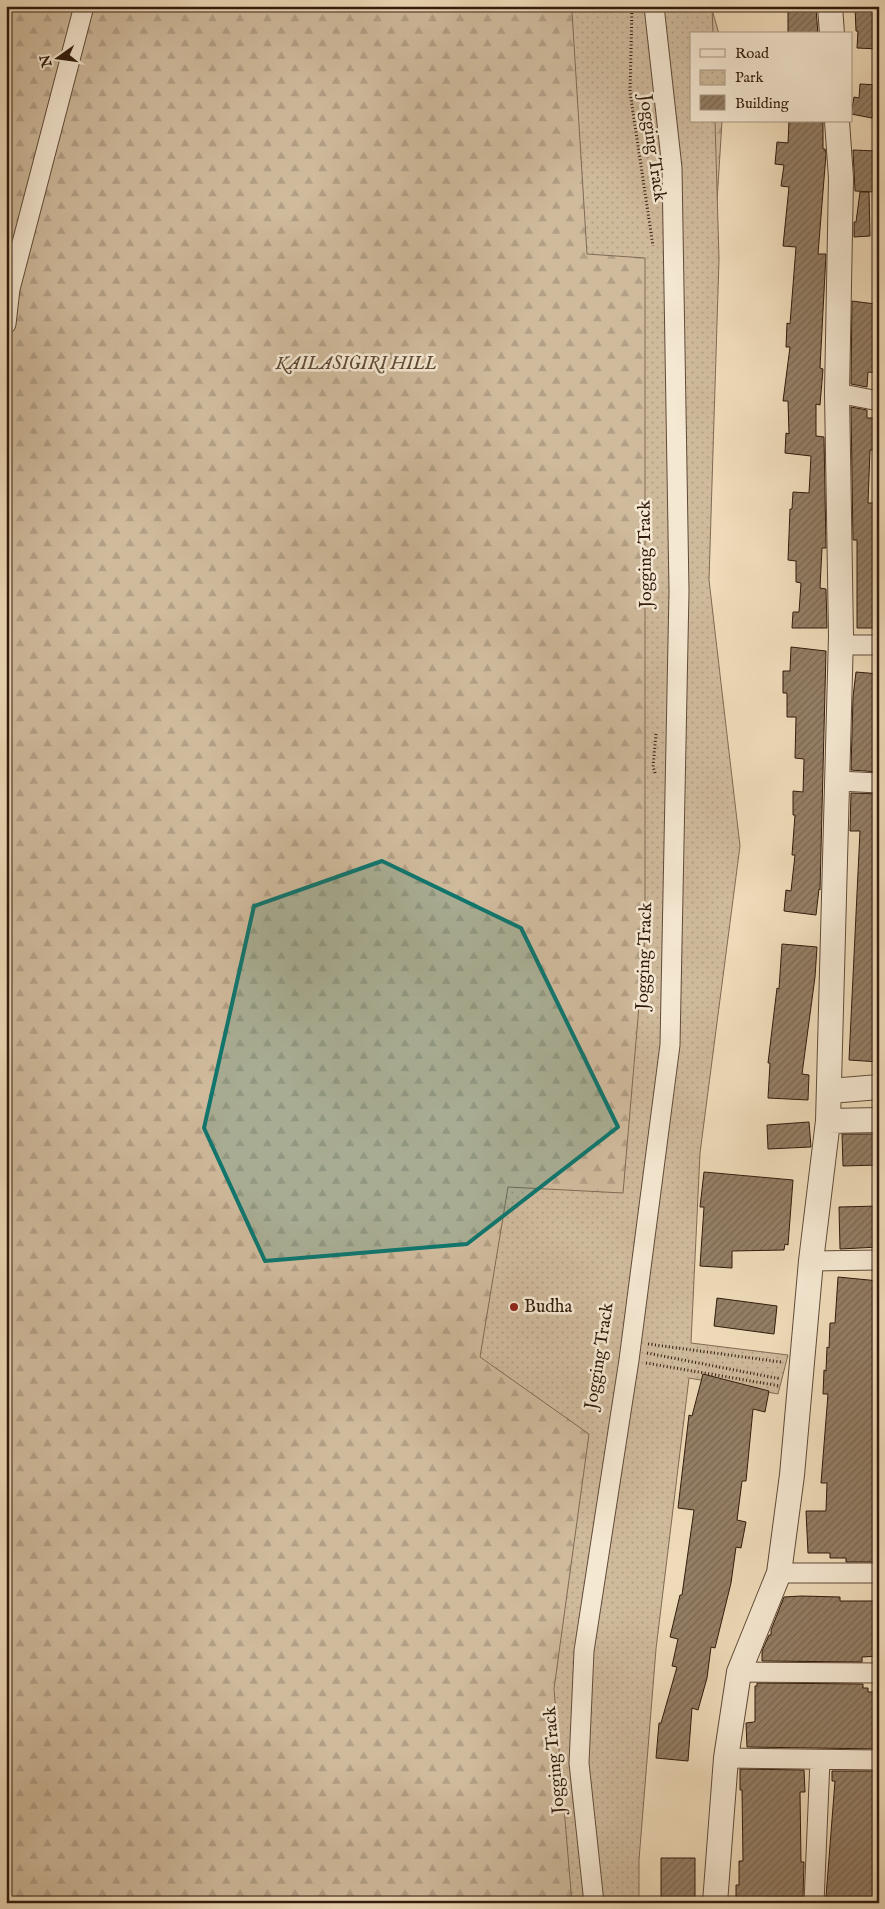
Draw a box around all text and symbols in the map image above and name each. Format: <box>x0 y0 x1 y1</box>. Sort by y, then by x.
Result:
north arrow <box>32 32 82 82</box>
legend <box>690 32 852 122</box>
text: Road <box>735 44 770 63</box>
text: N <box>36 53 57 70</box>
text: Park <box>735 68 765 87</box>
street label: Jogging Track <box>633 91 671 203</box>
text: Building <box>735 94 790 113</box>
park label: KAILASIGIRI HILL <box>275 353 437 376</box>
street label: Jogging Track <box>634 500 658 610</box>
street label: Jogging Track <box>632 901 658 1012</box>
place label: Budha <box>524 1296 572 1319</box>
marker: Budha <box>508 1301 520 1313</box>
street label: Jogging Track <box>580 1301 620 1413</box>
street label: Jogging Track <box>539 1705 571 1817</box>

